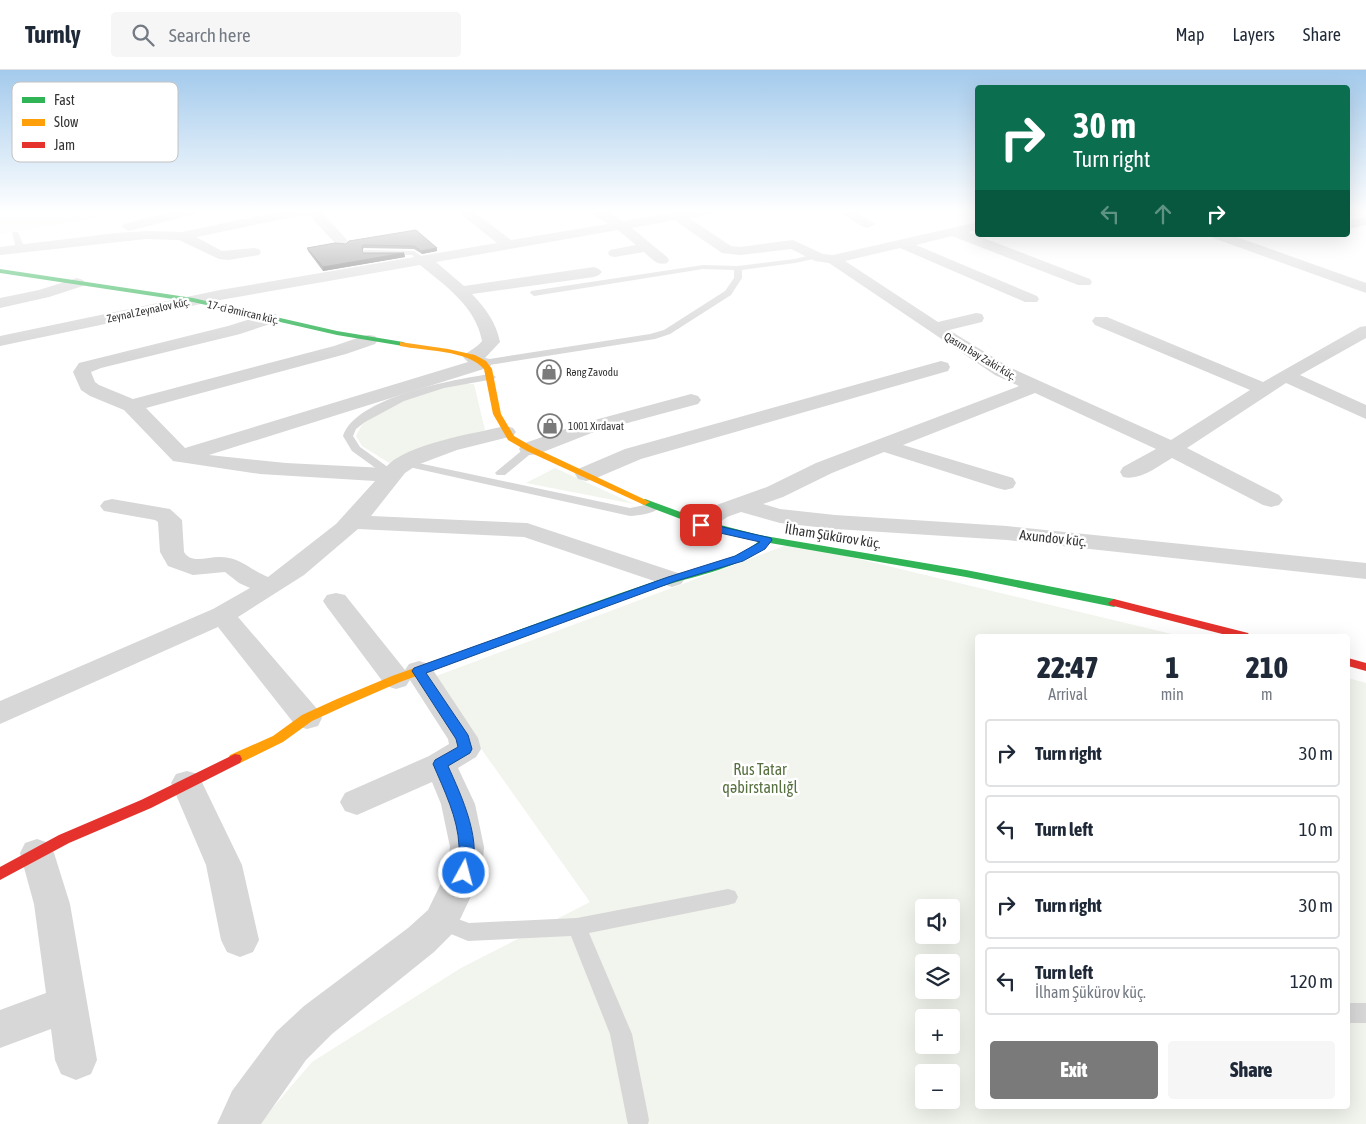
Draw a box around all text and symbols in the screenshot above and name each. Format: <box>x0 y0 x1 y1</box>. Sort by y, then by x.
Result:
search box <box>111 12 461 57</box>
text: Turnly <box>25 21 81 48</box>
icon: search <box>129 21 157 49</box>
text: Search here <box>169 24 251 46</box>
text: Map <box>1175 24 1204 45</box>
text: Layers <box>1232 24 1275 45</box>
text: Share <box>1303 24 1341 45</box>
legend <box>12 82 178 162</box>
text: Fast <box>54 92 75 108</box>
icon: right <box>990 105 1055 170</box>
text: 30 m <box>1073 105 1136 145</box>
text: Slow <box>54 114 79 130</box>
text: Jam <box>54 137 75 153</box>
text: Turn right <box>1073 146 1150 172</box>
icon: left <box>1096 200 1124 228</box>
icon: ahead <box>1149 200 1177 228</box>
icon: right <box>1202 200 1230 228</box>
street label: Zeynal Zeynalov küç. <box>106 295 190 325</box>
street label: 17-ci Əmircan küç. <box>206 298 280 326</box>
street label: Qasım bəy Zakir küç. <box>942 330 1018 382</box>
shop icon: Rəng Zavodu <box>536 359 562 385</box>
place label: Rəng Zavodu <box>566 366 618 378</box>
shop icon: 1001 Xırdavat <box>537 413 563 439</box>
place label: 1001 Xırdavat <box>568 420 624 432</box>
pin <box>680 504 722 546</box>
icon: arrive <box>687 511 715 539</box>
street label: İlham Şükürov küç. <box>784 521 882 551</box>
street label: Axundov küç. <box>1019 527 1087 549</box>
text: 22:47 <box>1037 650 1099 684</box>
text: 1 <box>1165 650 1179 684</box>
text: 210 <box>1246 650 1288 684</box>
text: Arrival <box>1048 685 1087 703</box>
text: min <box>1161 685 1184 703</box>
text: m <box>1261 685 1273 703</box>
icon: right <box>992 739 1020 767</box>
text: Turn right <box>1035 742 1102 764</box>
text: 30 m <box>1299 742 1333 764</box>
park label: Rus Tatar qəbirstanlığl <box>722 760 798 797</box>
icon: left <box>992 815 1020 843</box>
text: Turn left <box>1035 818 1093 840</box>
text: 10 m <box>1299 818 1333 840</box>
position arrow <box>437 846 489 898</box>
icon: right <box>992 891 1020 919</box>
text: Turn right <box>1035 894 1102 916</box>
text: 30 m <box>1299 894 1333 916</box>
map controls <box>915 899 960 1109</box>
button: sound <box>915 899 960 944</box>
button: layers <box>915 954 960 999</box>
text: Turn left <box>1035 961 1093 983</box>
icon: left <box>992 967 1020 995</box>
text: 120 m <box>1290 970 1333 992</box>
text: İlham Şükürov küç. <box>1035 983 1146 1001</box>
button: + <box>915 1009 960 1054</box>
button: Exit <box>990 1041 1158 1099</box>
button: Share <box>1168 1041 1335 1099</box>
button: − <box>915 1064 960 1109</box>

